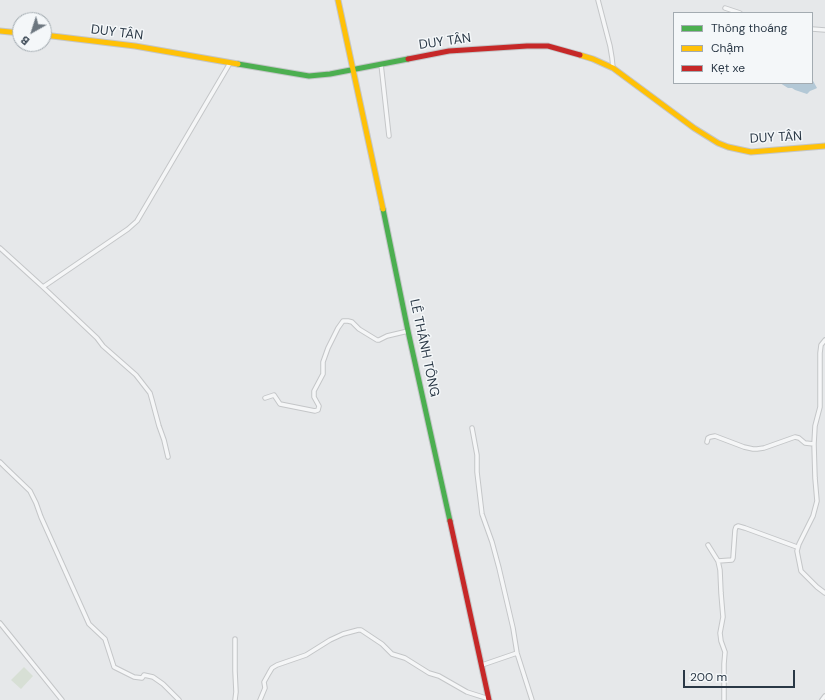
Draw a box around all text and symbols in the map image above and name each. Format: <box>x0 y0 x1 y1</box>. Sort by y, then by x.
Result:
north arrow <box>12 12 52 52</box>
legend <box>673 12 813 84</box>
text: Thông thoáng <box>711 20 787 36</box>
street label: DUY TÂN <box>90 22 144 44</box>
street label: DUY TÂN <box>418 31 472 53</box>
text: B <box>18 33 32 48</box>
text: Chậm <box>711 40 744 56</box>
text: Kẹt xe <box>711 60 745 76</box>
street label: DUY TÂN <box>749 129 803 147</box>
street label: LÊ THÁNH TÔNG <box>406 298 442 398</box>
scale bar <box>685 662 797 688</box>
text: 200 m <box>690 669 727 685</box>

